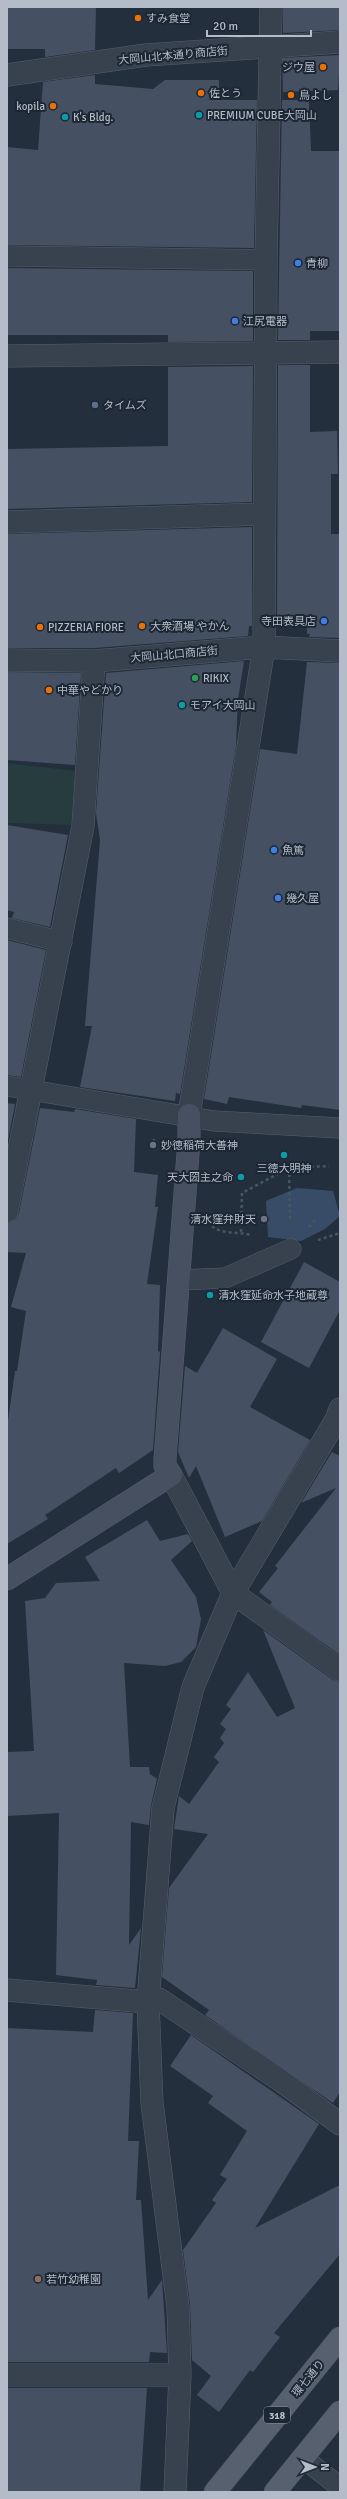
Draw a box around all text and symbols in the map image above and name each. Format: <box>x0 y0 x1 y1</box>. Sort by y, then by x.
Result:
place label: すみ食堂 <box>146 12 190 25</box>
scale bar <box>207 12 311 38</box>
marker: すみ食堂 <box>133 13 143 23</box>
text: 20 m <box>213 19 238 34</box>
street label: 大岡山北本通り商店街 <box>118 44 228 67</box>
place label: ジウ屋 <box>282 61 315 74</box>
marker: ジウ屋 <box>318 62 328 72</box>
place label: 佐とう <box>209 87 242 100</box>
marker: 佐とう <box>196 88 206 98</box>
place label: 鳥よし <box>299 89 332 102</box>
marker: 鳥よし <box>286 90 296 100</box>
place label: kopila <box>16 100 45 113</box>
marker: kopila <box>48 101 58 111</box>
place label: PREMIUM CUBE大岡山 <box>207 109 317 122</box>
marker: PREMIUM CUBE大岡山 <box>194 110 204 120</box>
place label: K's Bldg. <box>73 111 114 124</box>
marker: K's Bldg. <box>60 112 70 122</box>
place label: 青柳 <box>306 257 328 270</box>
marker: 青柳 <box>293 258 303 268</box>
place label: 江尻電器 <box>243 315 287 328</box>
marker: 江尻電器 <box>230 316 240 326</box>
place label: タイムズ <box>103 399 147 412</box>
marker: タイムズ <box>90 400 100 410</box>
place label: 寺田表具店 <box>261 615 316 628</box>
marker: 寺田表具店 <box>319 616 329 626</box>
place label: 大衆酒場 やかん <box>150 620 229 633</box>
place label: PIZZERIA FIORE <box>48 621 124 634</box>
marker: 大衆酒場 やかん <box>137 621 147 631</box>
marker: PIZZERIA FIORE <box>35 622 45 632</box>
street label: 大岡山北口商店街 <box>130 644 218 665</box>
place label: RIKIX <box>203 672 230 685</box>
marker: RIKIX <box>190 673 200 683</box>
place label: 中華やどかり <box>57 684 123 697</box>
marker: 中華やどかり <box>44 685 54 695</box>
place label: モアイ大岡山 <box>190 699 255 712</box>
marker: モアイ大岡山 <box>177 700 187 710</box>
place label: 魚篤 <box>282 844 304 857</box>
marker: 魚篤 <box>269 845 279 855</box>
place label: 幾久屋 <box>286 892 319 905</box>
marker: 幾久屋 <box>273 893 283 903</box>
place label: 妙徳稲荷大善神 <box>161 1139 238 1152</box>
marker: 妙徳稲荷大善神 <box>148 1140 158 1150</box>
marker: 三徳大明神 <box>279 1150 289 1160</box>
place label: 三徳大明神 <box>257 1162 312 1175</box>
place label: 天大圀主之命 <box>167 1171 233 1184</box>
marker: 天大圀主之命 <box>236 1172 246 1182</box>
place label: 清水窪弁財天 <box>190 1213 256 1226</box>
marker: 清水窪弁財天 <box>259 1214 269 1224</box>
place label: 清水窪延命水子地蔵尊 <box>218 1289 328 1302</box>
marker: 清水窪延命水子地蔵尊 <box>205 1290 215 1300</box>
place label: 若竹幼稚園 <box>46 2273 101 2286</box>
marker: 若竹幼稚園 <box>33 2274 43 2284</box>
street label: 環七通り <box>289 2357 327 2400</box>
road number: 318 <box>264 2407 290 2423</box>
north arrow <box>295 2447 335 2487</box>
text: N <box>318 2463 331 2471</box>

